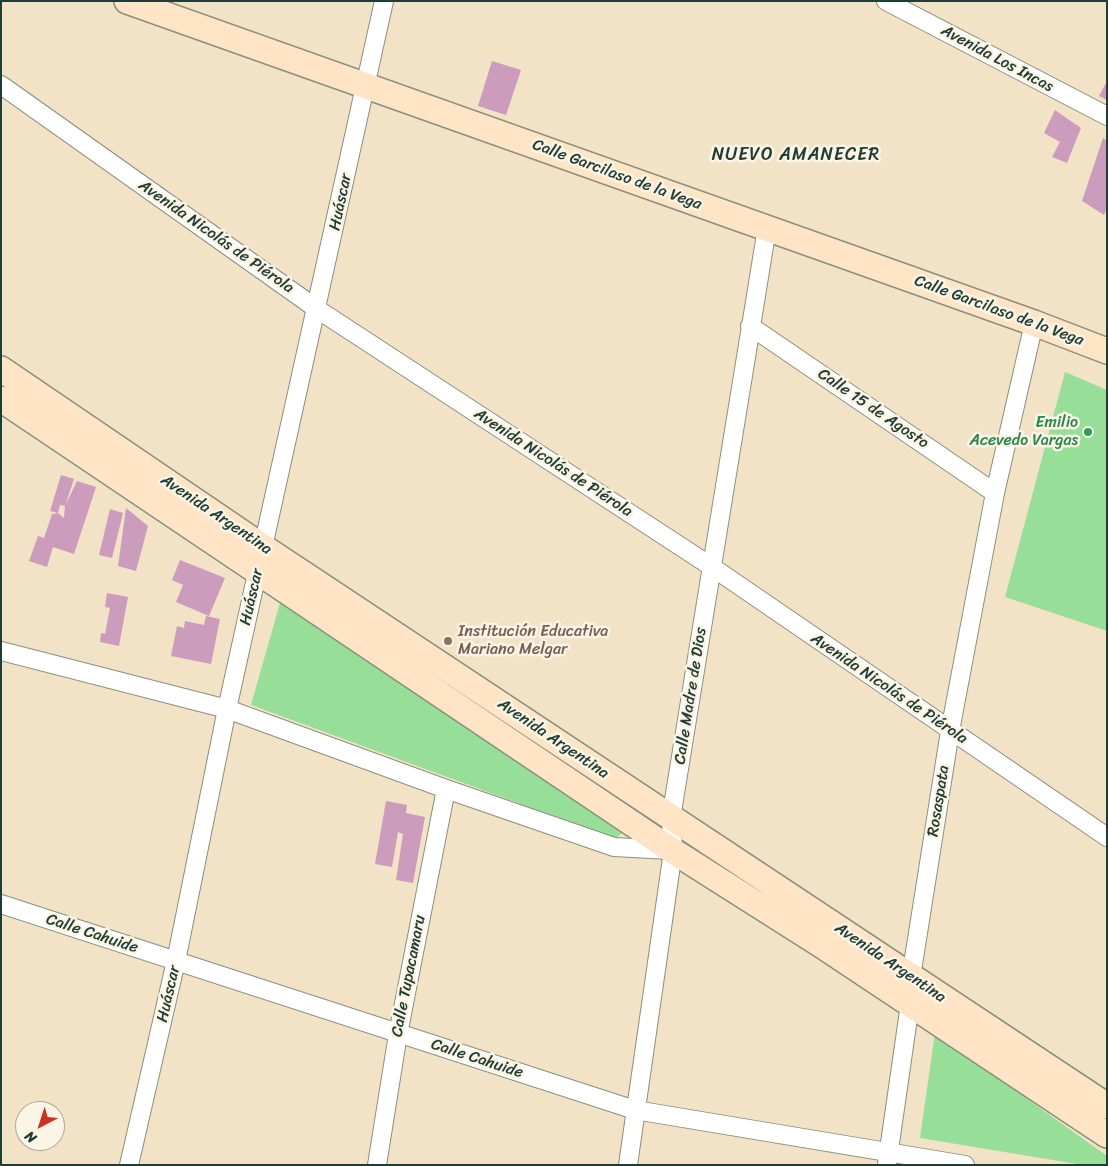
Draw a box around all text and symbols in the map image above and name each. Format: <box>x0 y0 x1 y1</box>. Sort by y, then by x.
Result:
street label: Avenida Los Incas <box>938 21 1056 97</box>
street label: Calle Garcilaso de la Vega <box>530 135 704 215</box>
district label: NUEVO AMANECER <box>710 144 882 166</box>
street label: Huáscar <box>326 172 356 232</box>
street label: Avenida Nicolás de Piérola <box>135 176 297 298</box>
street label: Calle Garcilaso de la Vega <box>912 271 1086 351</box>
street label: Calle 15 de Agosto <box>814 365 932 453</box>
street label: Avenida Nicolás de Piérola <box>470 405 636 521</box>
place label: Emilio Acevedo Vargas <box>969 413 1078 451</box>
marker: Emilio Acevedo Vargas <box>1082 426 1094 438</box>
street label: Avenida Argentina <box>157 471 275 559</box>
street label: Huáscar <box>236 567 268 627</box>
place label: Institución Educativa Mariano Melgar <box>458 622 608 660</box>
street label: Calle Madre de Dios <box>671 626 711 766</box>
street label: Avenida Nicolás de Piérola <box>807 629 971 749</box>
marker: Institución Educativa Mariano Melgar <box>442 635 454 647</box>
street label: Avenida Argentina <box>494 695 612 783</box>
street label: Rosaspata <box>924 764 954 838</box>
street label: Calle Cahuide <box>44 910 140 958</box>
street label: Calle Tupacamaru <box>388 914 430 1038</box>
street label: Avenida Argentina <box>831 919 949 1007</box>
street label: Huáscar <box>153 964 185 1024</box>
street label: Calle Cahuide <box>429 1035 525 1083</box>
north arrow <box>15 1101 65 1151</box>
text: N <box>19 1124 42 1150</box>

